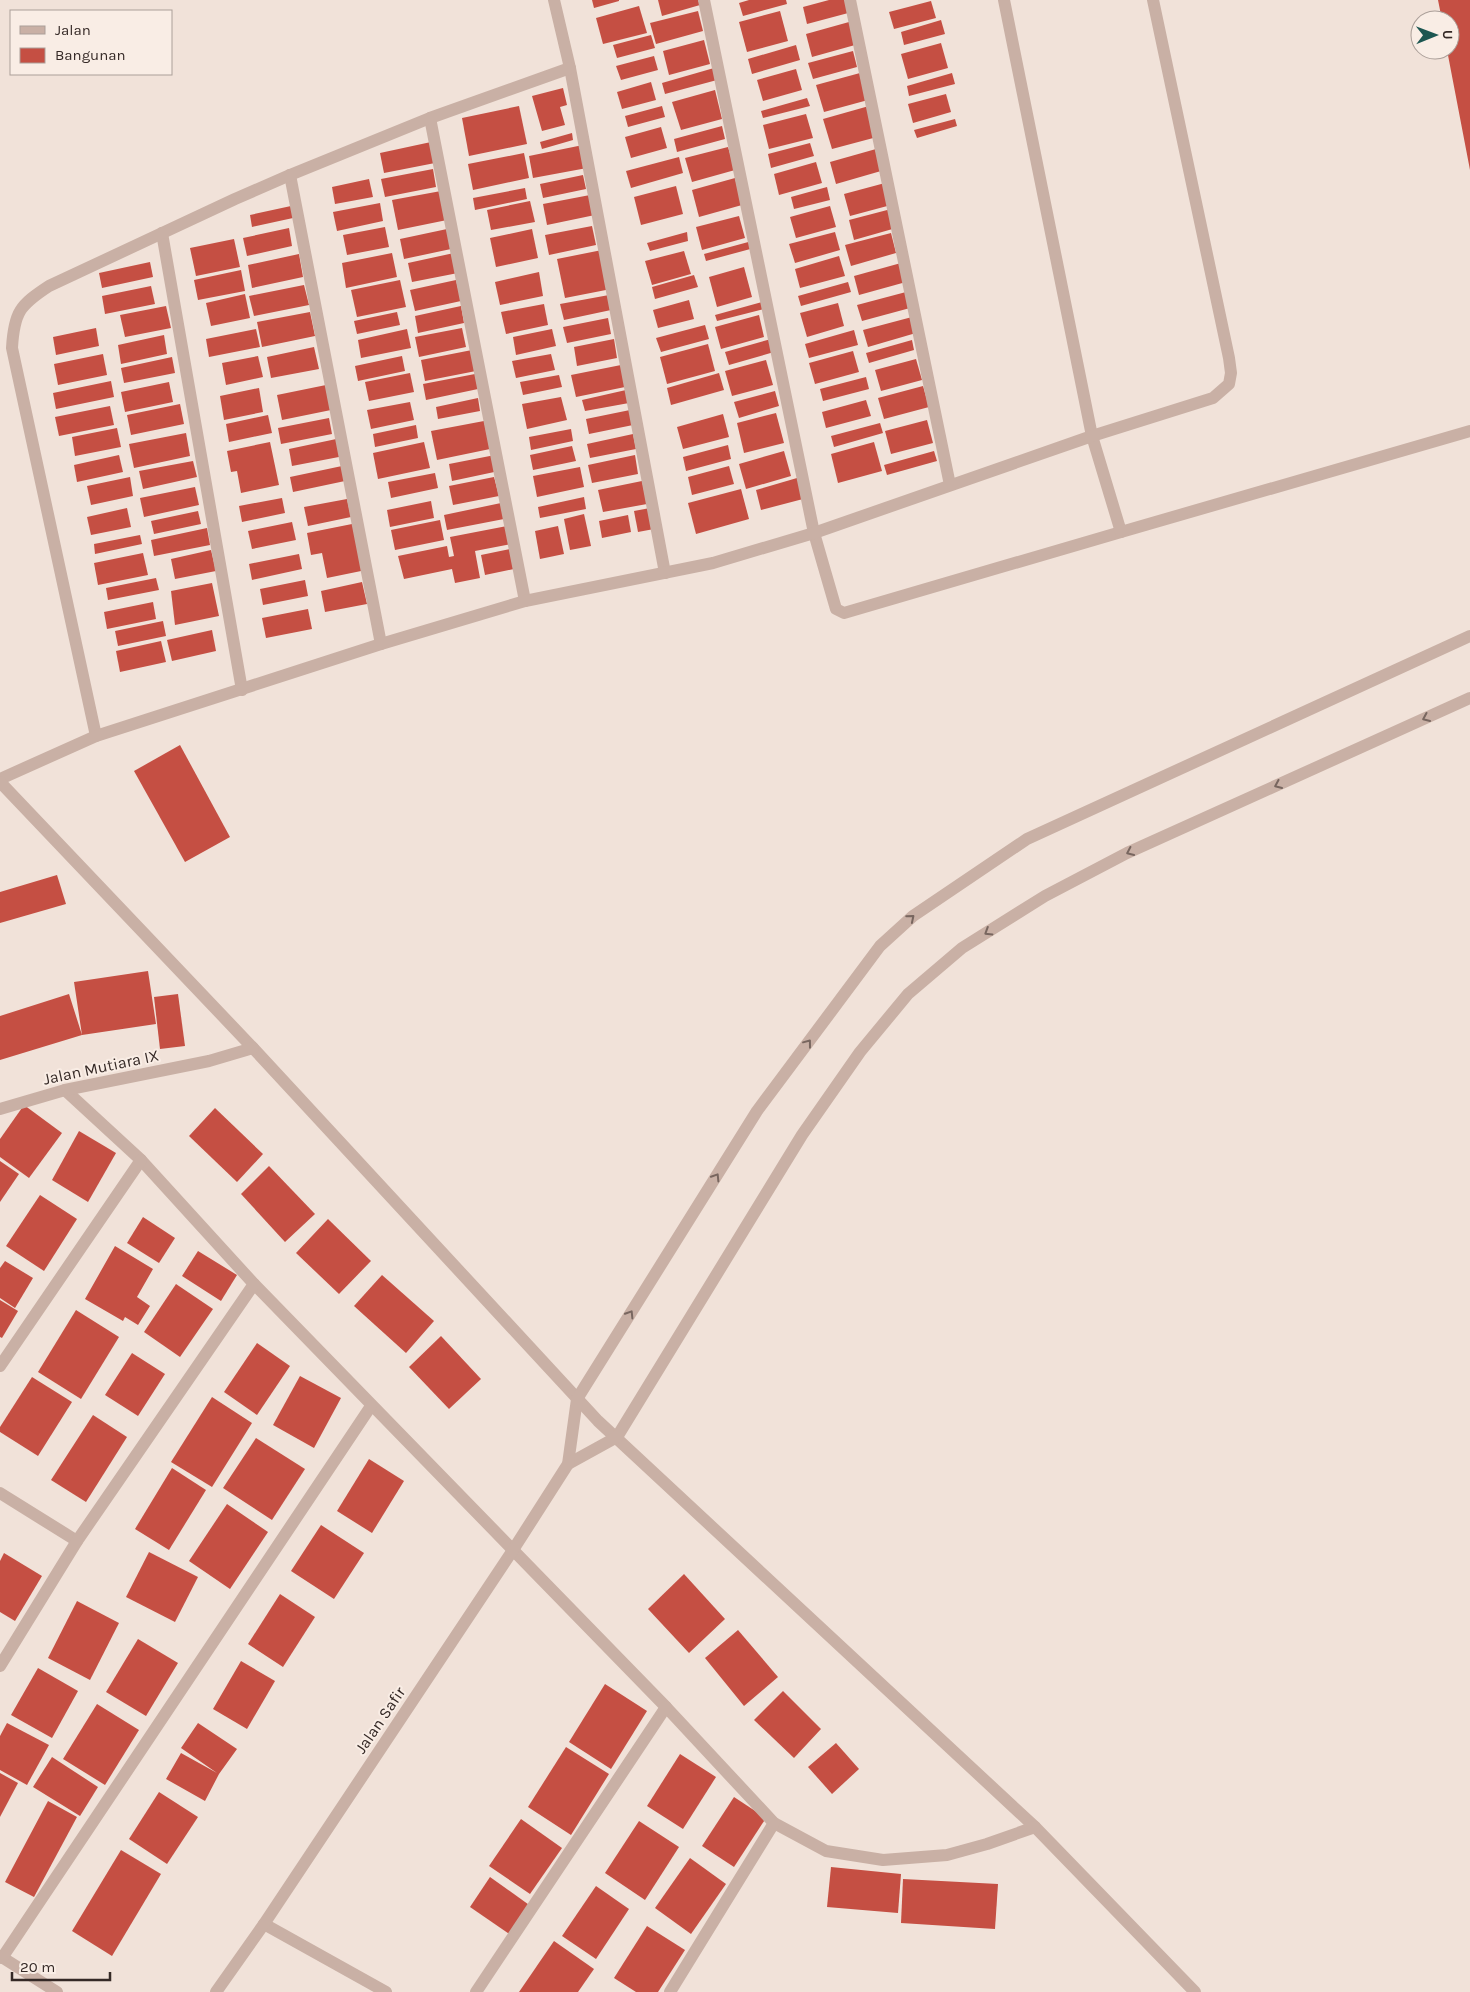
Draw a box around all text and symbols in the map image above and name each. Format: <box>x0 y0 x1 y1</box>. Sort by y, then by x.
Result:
legend <box>10 10 172 75</box>
north arrow <box>1410 10 1460 60</box>
text: Jalan <box>55 21 91 39</box>
text: U <box>1439 30 1456 40</box>
text: Bangunan <box>55 46 126 64</box>
one-way arrow <box>1422 711 1431 722</box>
one-way arrow <box>1274 779 1283 789</box>
one-way arrow <box>1126 846 1135 856</box>
one-way arrow <box>906 915 915 924</box>
one-way arrow <box>985 925 994 935</box>
one-way arrow <box>803 1040 811 1049</box>
street label: Jalan Mutiara IX <box>41 1045 161 1089</box>
one-way arrow <box>710 1173 720 1182</box>
one-way arrow <box>624 1311 633 1320</box>
street label: Jalan Safir <box>351 1683 409 1757</box>
scale bar <box>12 1950 110 1982</box>
text: 20 m <box>20 1958 55 1976</box>

